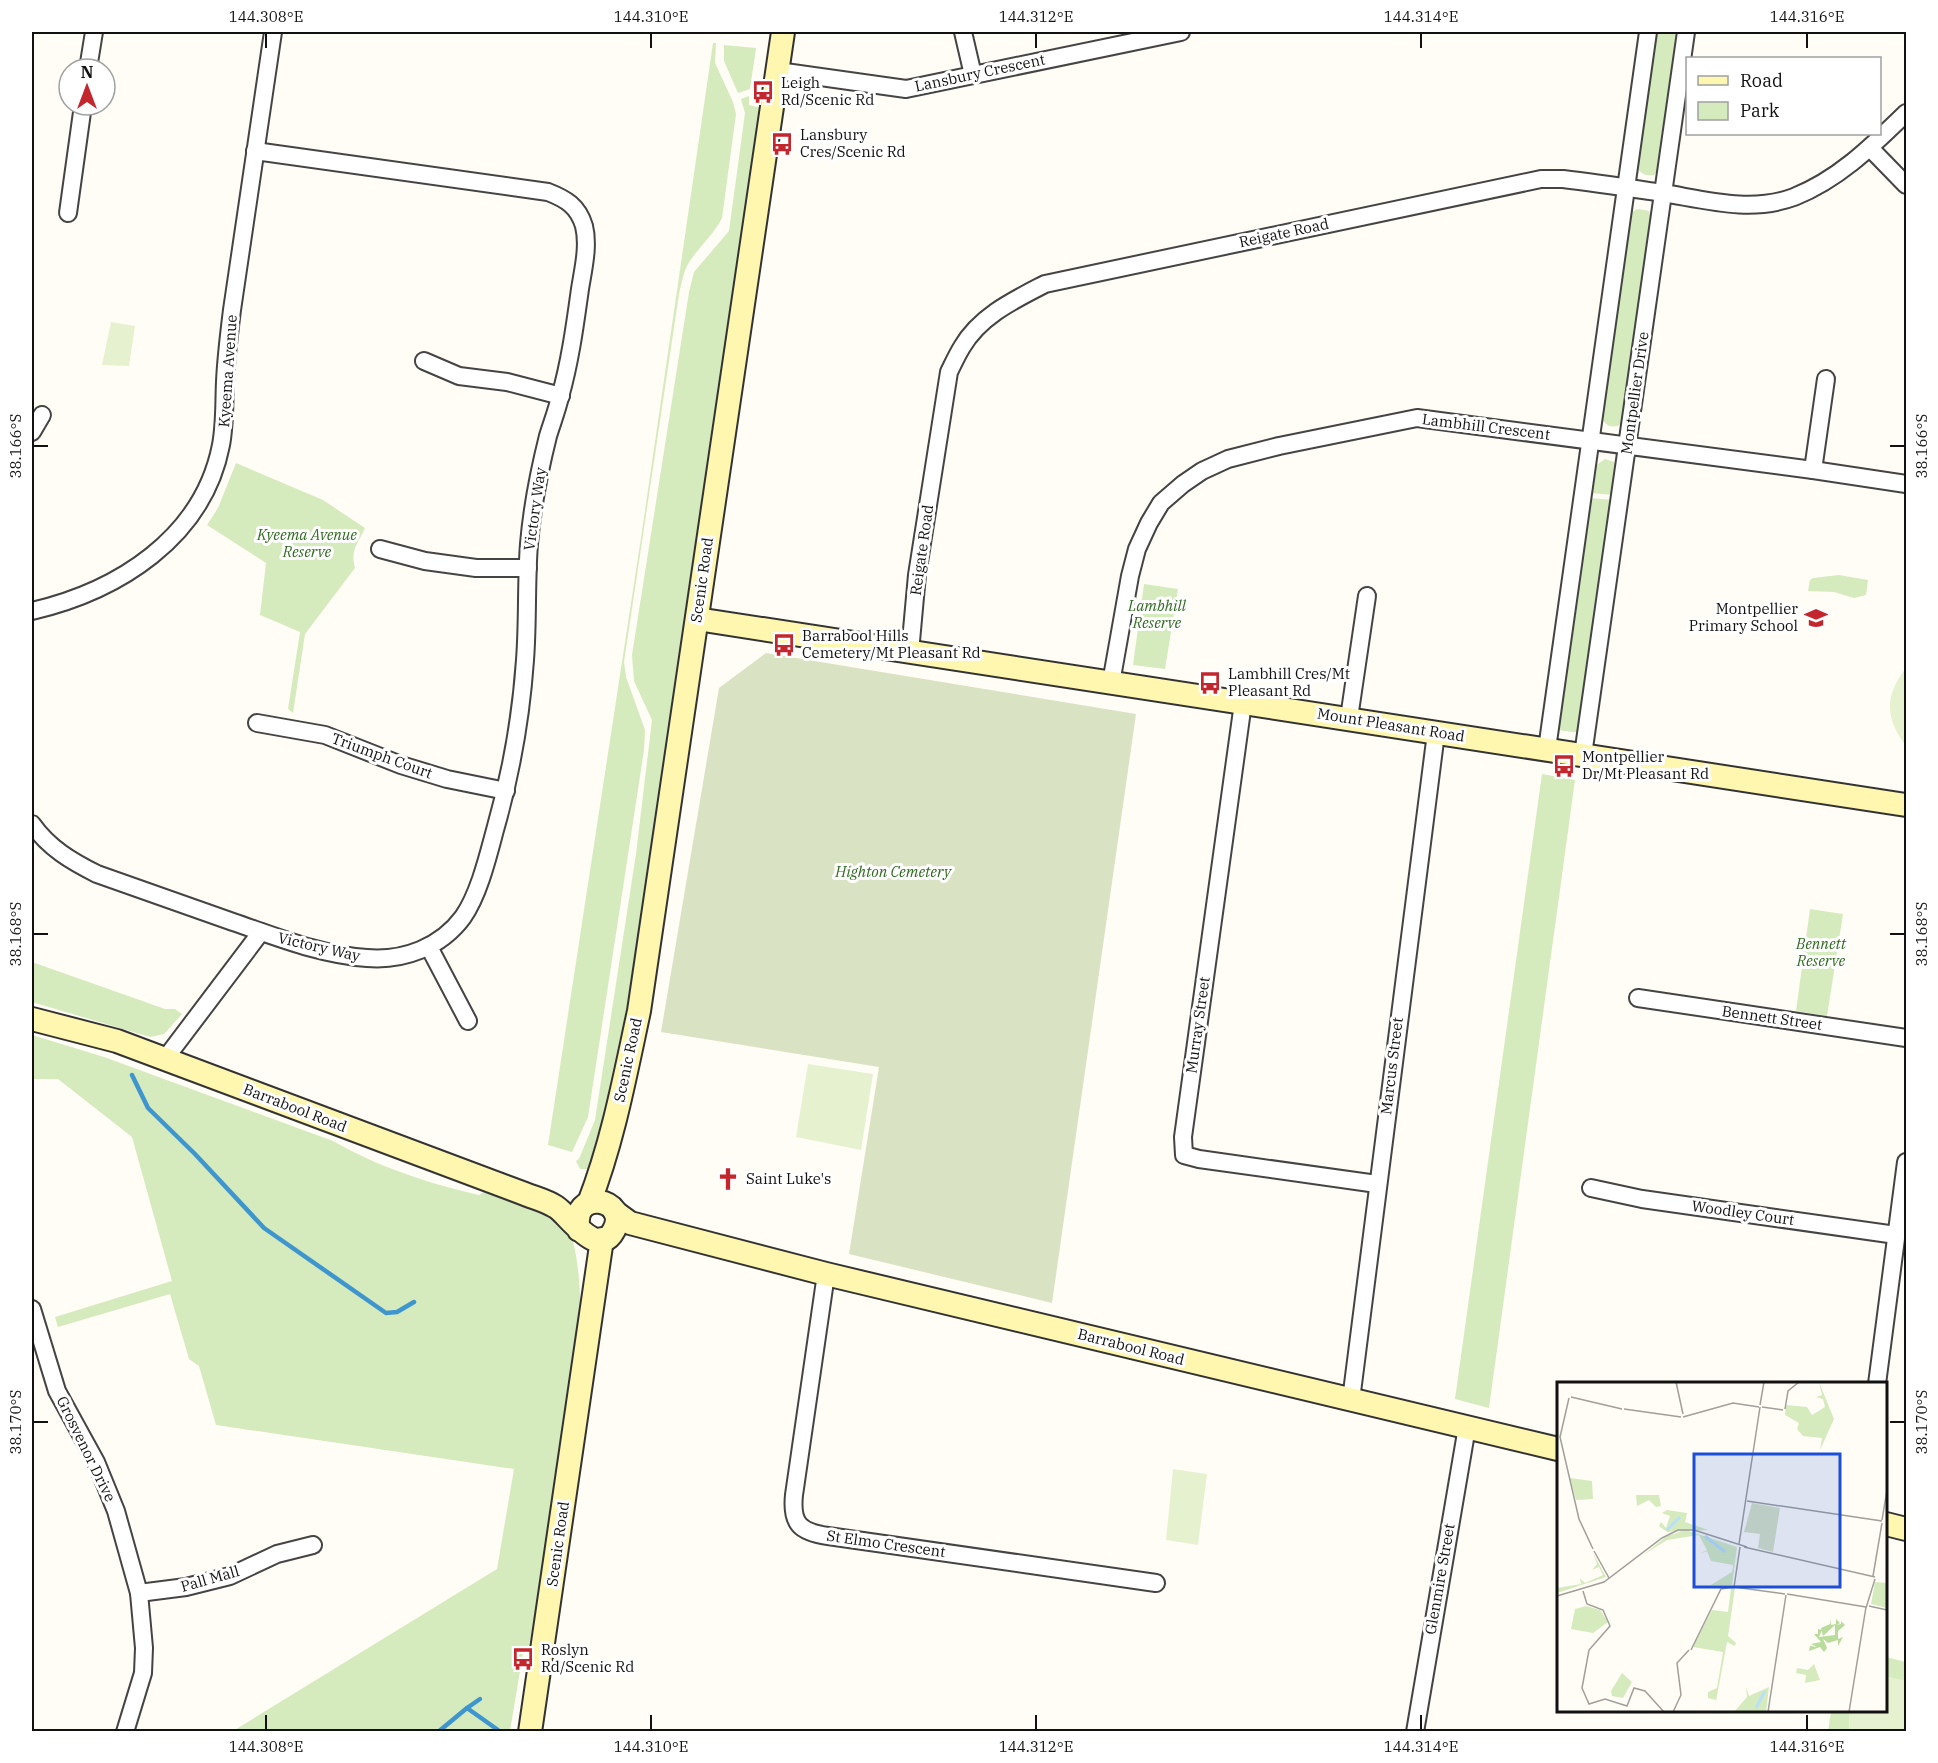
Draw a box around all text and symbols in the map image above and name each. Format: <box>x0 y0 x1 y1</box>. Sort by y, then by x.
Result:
text: 144.308°E <box>229 7 303 26</box>
text: 144.310°E <box>614 7 688 26</box>
text: 144.312°E <box>999 7 1073 26</box>
text: 144.314°E <box>1384 7 1458 26</box>
text: 144.316°E <box>1770 7 1844 26</box>
street label: Lansbury Crescent <box>913 49 1047 96</box>
north arrow <box>57 57 117 117</box>
legend <box>1686 57 1881 135</box>
text: N <box>81 62 93 82</box>
text: Road <box>1740 69 1783 92</box>
place label: Leigh Rd/Scenic Rd <box>781 73 874 109</box>
bus stop icon: Leigh Rd/Scenic Rd <box>750 79 776 105</box>
text: Park <box>1740 99 1780 122</box>
place label: Lansbury Cres/Scenic Rd <box>800 125 906 161</box>
bus stop icon: Lansbury Cres/Scenic Rd <box>769 131 795 157</box>
street label: Reigate Road <box>1237 214 1331 251</box>
street label: Kyeema Avenue <box>214 314 241 428</box>
street label: Montpellier Drive <box>1616 330 1653 455</box>
street label: Lambhill Crescent <box>1421 409 1551 444</box>
text: 38.166°S <box>6 414 25 478</box>
text: 38.166°S <box>1912 414 1931 478</box>
street label: Victory Way <box>519 466 550 552</box>
street label: Reigate Road <box>906 503 937 596</box>
park label: Kyeema Avenue Reserve <box>256 525 357 561</box>
street label: Scenic Road <box>686 536 717 624</box>
park label: Lambhill Reserve <box>1127 596 1187 632</box>
place label: Montpellier Primary School <box>1689 599 1798 635</box>
school or university icon: Montpellier Primary School <box>1803 605 1829 631</box>
place label: Barrabool Hills Cemetery/Mt Pleasant Rd <box>802 626 981 662</box>
bus stop icon: Barrabool Hills Cemetery/Mt Pleasant Rd <box>771 632 797 658</box>
place label: Lambhill Cres/Mt Pleasant Rd <box>1228 664 1350 700</box>
bus stop icon: Lambhill Cres/Mt Pleasant Rd <box>1197 670 1223 696</box>
street label: Mount Pleasant Road <box>1316 703 1466 746</box>
street label: Triumph Court <box>329 728 435 783</box>
place label: Montpellier Dr/Mt Pleasant Rd <box>1582 747 1709 783</box>
bus stop icon: Montpellier Dr/Mt Pleasant Rd <box>1551 753 1577 779</box>
park label: Highton Cemetery <box>834 862 952 881</box>
text: 38.168°S <box>6 902 25 966</box>
text: 38.168°S <box>1912 902 1931 966</box>
street label: Victory Way <box>276 928 362 965</box>
park label: Bennett Reserve <box>1795 934 1847 970</box>
street label: Murray Street <box>1181 975 1214 1074</box>
street label: Bennett Street <box>1721 1001 1824 1034</box>
street label: Scenic Road <box>609 1016 646 1104</box>
street label: Marcus Street <box>1376 1016 1407 1116</box>
street label: Barrabool Road <box>241 1079 350 1136</box>
church icon: Saint Luke's <box>715 1166 741 1192</box>
place label: Saint Luke's <box>746 1169 831 1188</box>
street label: Woodley Court <box>1690 1196 1796 1229</box>
street label: Barrabool Road <box>1076 1324 1187 1369</box>
inset map <box>1557 1382 1887 1712</box>
text: 38.170°S <box>6 1390 25 1454</box>
text: 38.170°S <box>1912 1390 1931 1454</box>
street label: Grosvenor Drive <box>53 1393 120 1505</box>
street label: Scenic Road <box>542 1500 573 1588</box>
street label: Glenmire Street <box>1420 1522 1459 1636</box>
street label: St Elmo Crescent <box>825 1526 947 1561</box>
street label: Pall Mall <box>178 1561 241 1596</box>
place label: Roslyn Rd/Scenic Rd <box>541 1640 634 1676</box>
bus stop icon: Roslyn Rd/Scenic Rd <box>510 1646 536 1672</box>
text: 144.308°E <box>229 1737 303 1756</box>
text: 144.310°E <box>614 1737 688 1756</box>
text: 144.312°E <box>999 1737 1073 1756</box>
text: 144.314°E <box>1384 1737 1458 1756</box>
text: 144.316°E <box>1770 1737 1844 1756</box>

